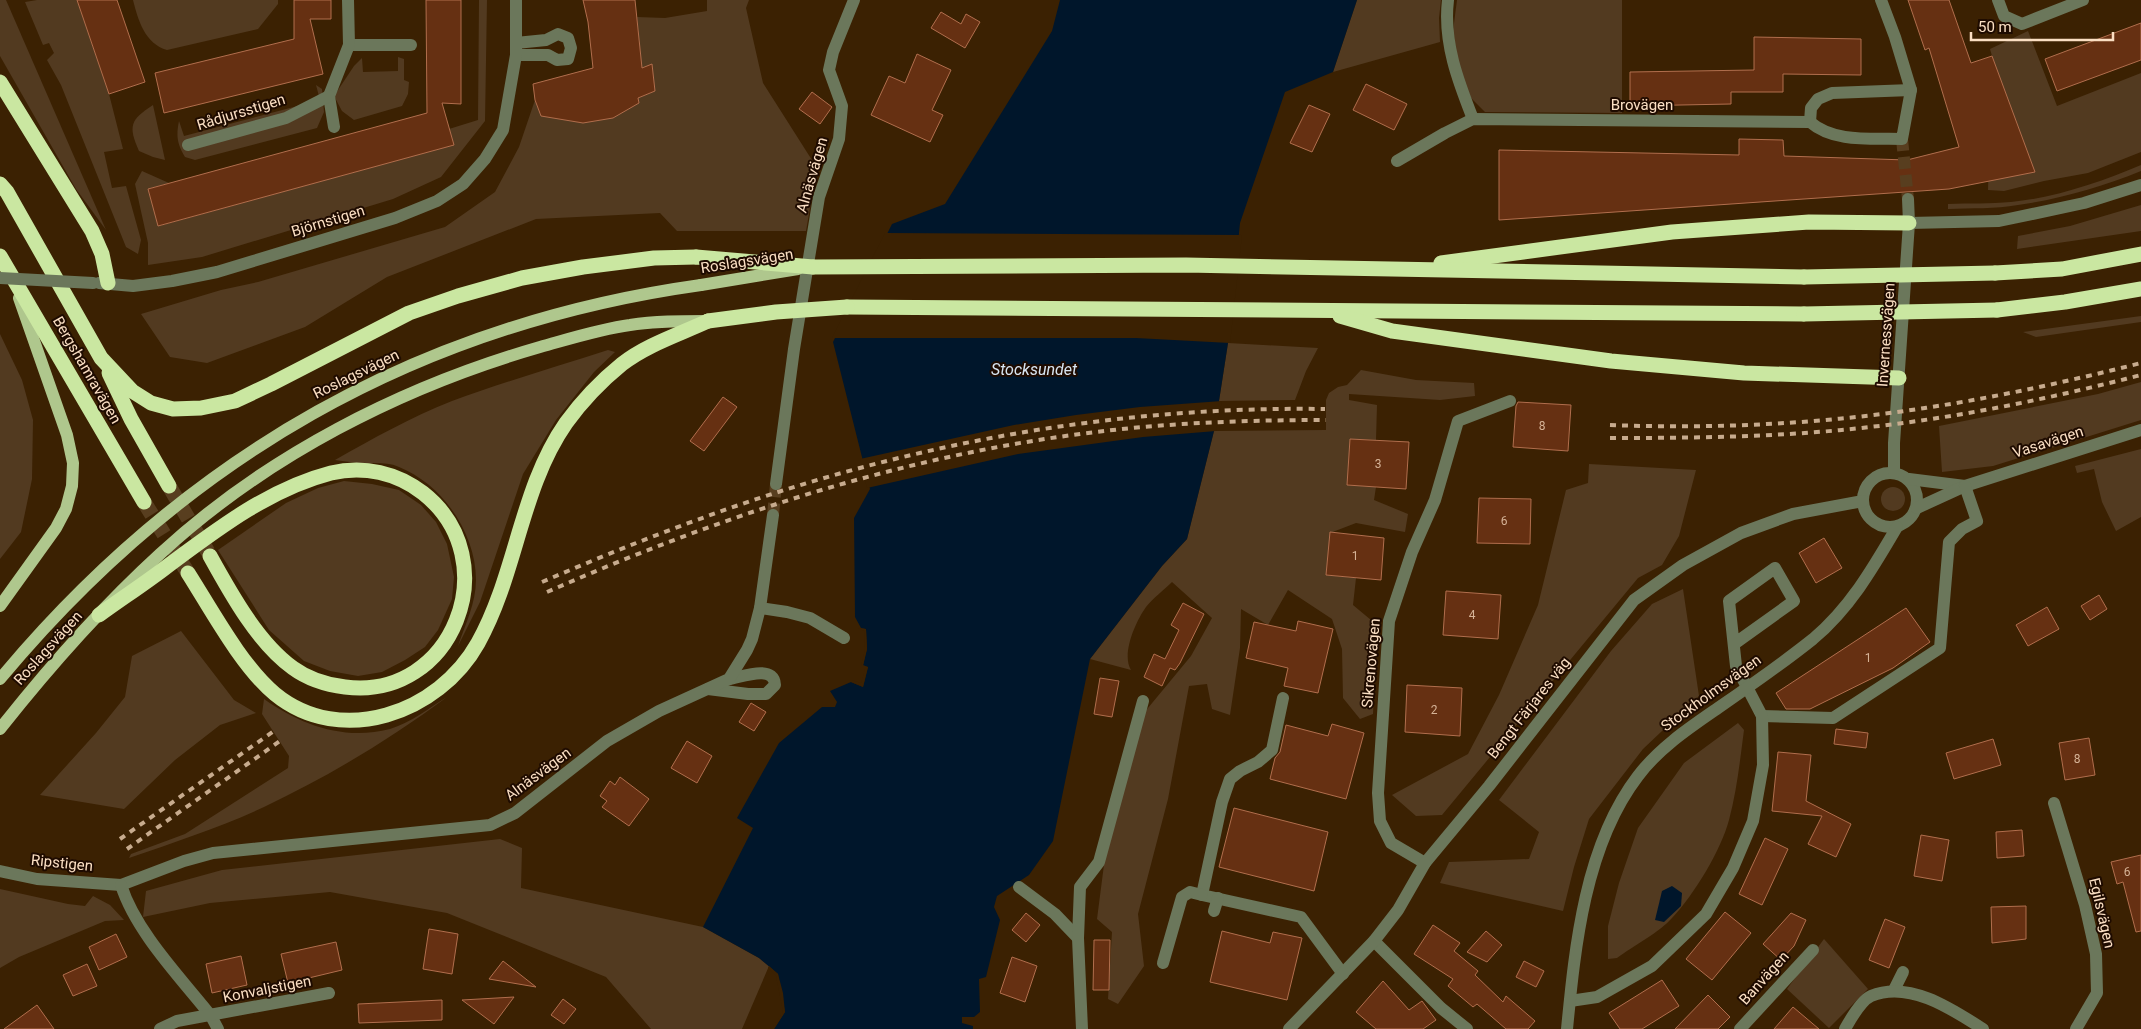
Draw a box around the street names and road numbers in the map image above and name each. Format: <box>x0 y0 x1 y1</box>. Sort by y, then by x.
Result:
street label: Rådjursstigen <box>195 90 287 134</box>
street label: Brovägen <box>1611 96 1673 114</box>
street label: Alnäsvägen <box>793 135 831 215</box>
street label: Björnstigen <box>289 201 367 241</box>
street label: Roslagsvägen <box>699 245 795 277</box>
street label: Invernessvägen <box>1873 282 1899 388</box>
street label: Bergshamravägen <box>49 313 125 427</box>
street label: Roslagsvägen <box>310 345 402 403</box>
street label: Vasavägen <box>2010 422 2086 462</box>
street label: Roslagsvägen <box>10 607 86 689</box>
street label: Sikrenovägen <box>1358 618 1384 708</box>
street label: Stockholmsvägen <box>1658 651 1764 735</box>
street label: Bengt Färjares väg <box>1484 654 1574 762</box>
street label: Alnäsvägen <box>502 743 574 805</box>
street label: Ripstigen <box>30 851 94 875</box>
street label: Egilsvägen <box>2085 876 2119 950</box>
street label: Banvägen <box>1735 948 1793 1008</box>
street label: Konvaljstigen <box>221 972 313 1006</box>

